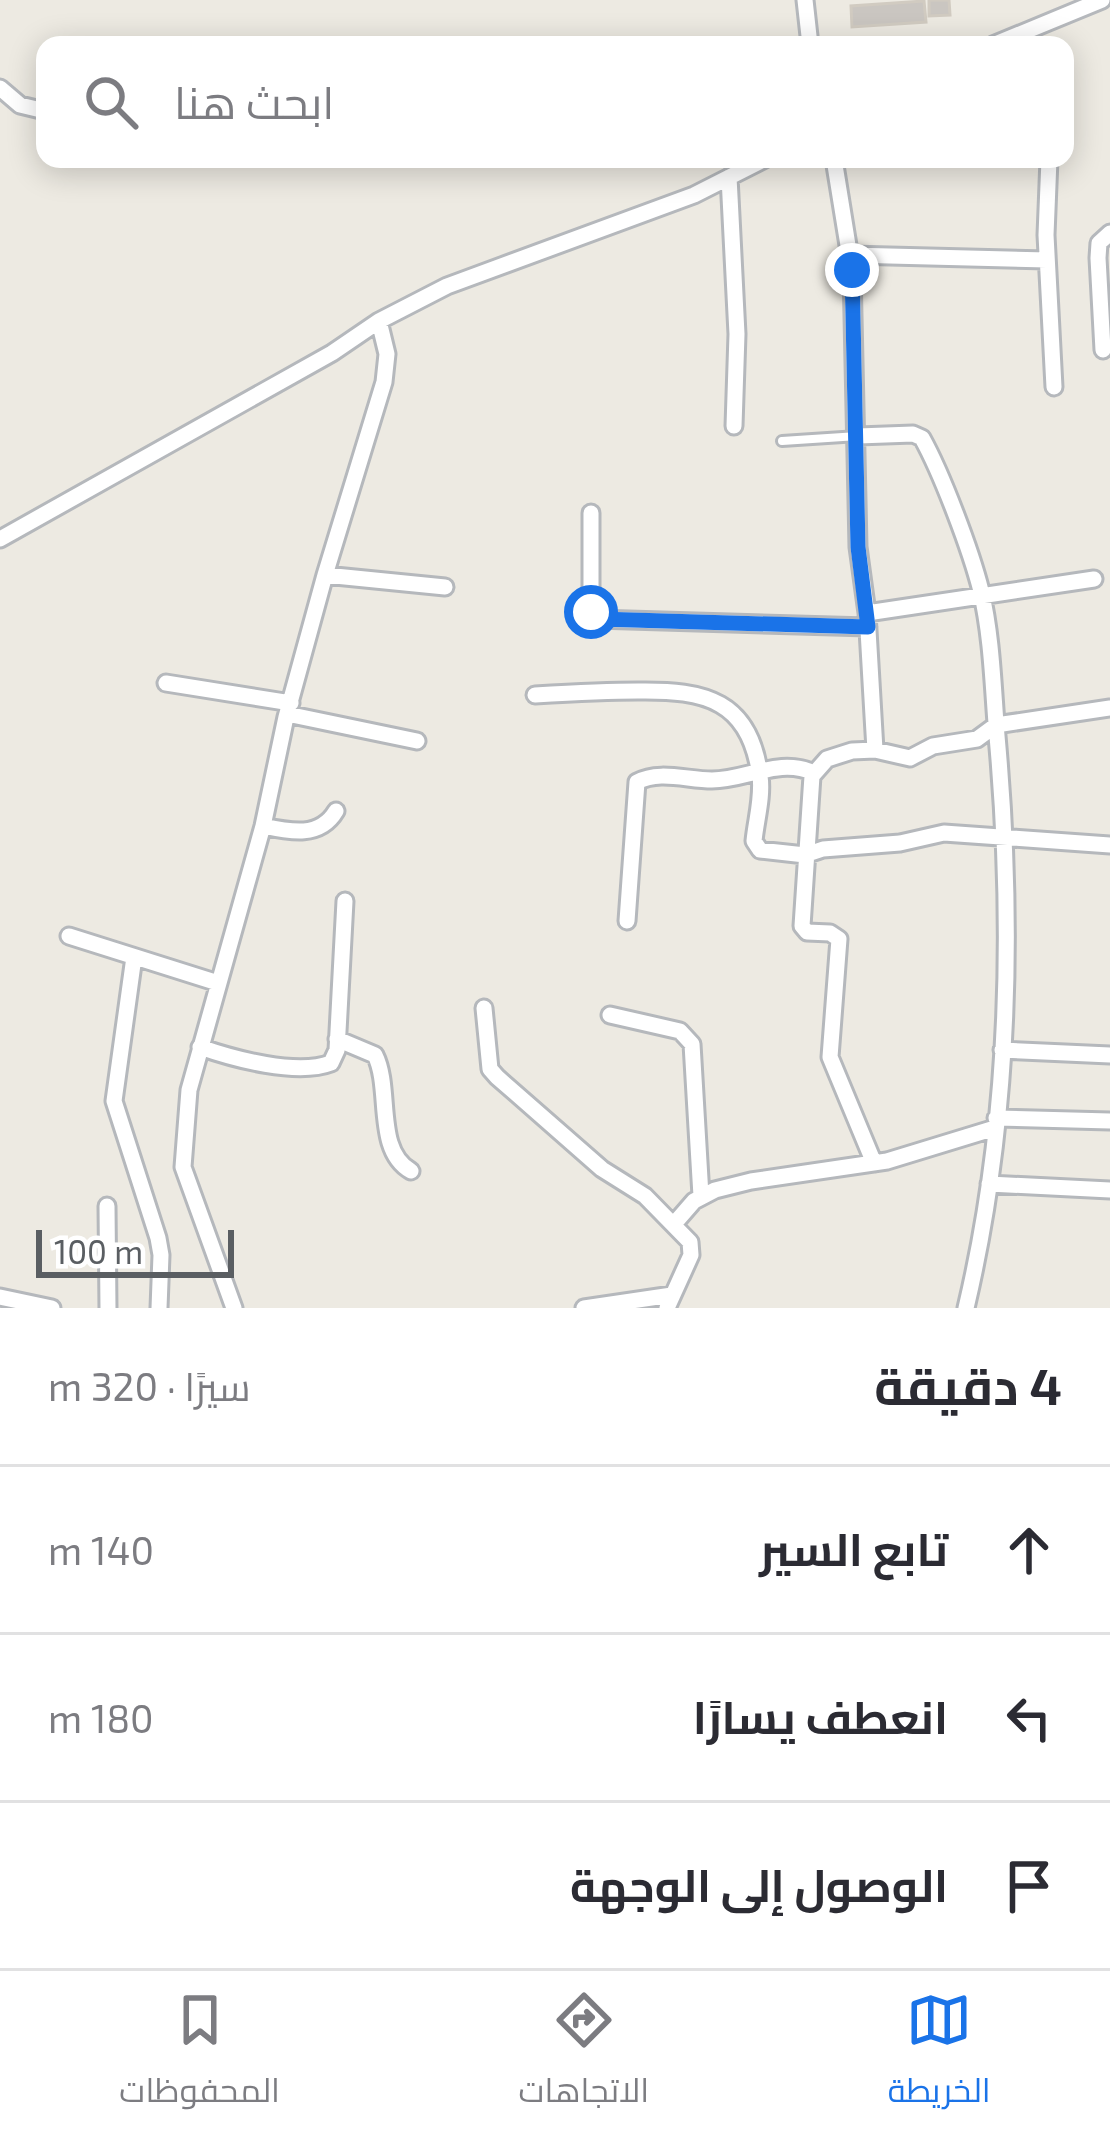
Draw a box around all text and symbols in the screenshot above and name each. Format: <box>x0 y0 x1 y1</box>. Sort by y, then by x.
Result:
search box <box>36 36 1074 168</box>
icon: search <box>78 69 144 135</box>
text: ابحث هنا <box>174 74 334 128</box>
route end <box>825 243 879 297</box>
route start <box>564 585 618 639</box>
scale bar <box>36 1224 234 1277</box>
text: 100 m <box>54 1231 143 1271</box>
text: 4 دقيقة <box>874 1354 1062 1415</box>
text: سيرًا · 320 m <box>48 1362 251 1409</box>
icon: ahead <box>996 1517 1062 1583</box>
text: تابع السير <box>759 1521 948 1575</box>
text: 140 m <box>48 1526 154 1573</box>
icon: left <box>996 1685 1062 1751</box>
text: انعطف يسارًا <box>693 1689 948 1743</box>
text: 180 m <box>48 1694 154 1741</box>
icon: arrive <box>996 1853 1062 1919</box>
text: الوصول إلى الوجهة <box>570 1857 948 1911</box>
tab: المحفوظات <box>119 1987 280 2121</box>
tab: الاتجاهات <box>519 1987 649 2121</box>
tab: الخريطة <box>888 1987 991 2121</box>

